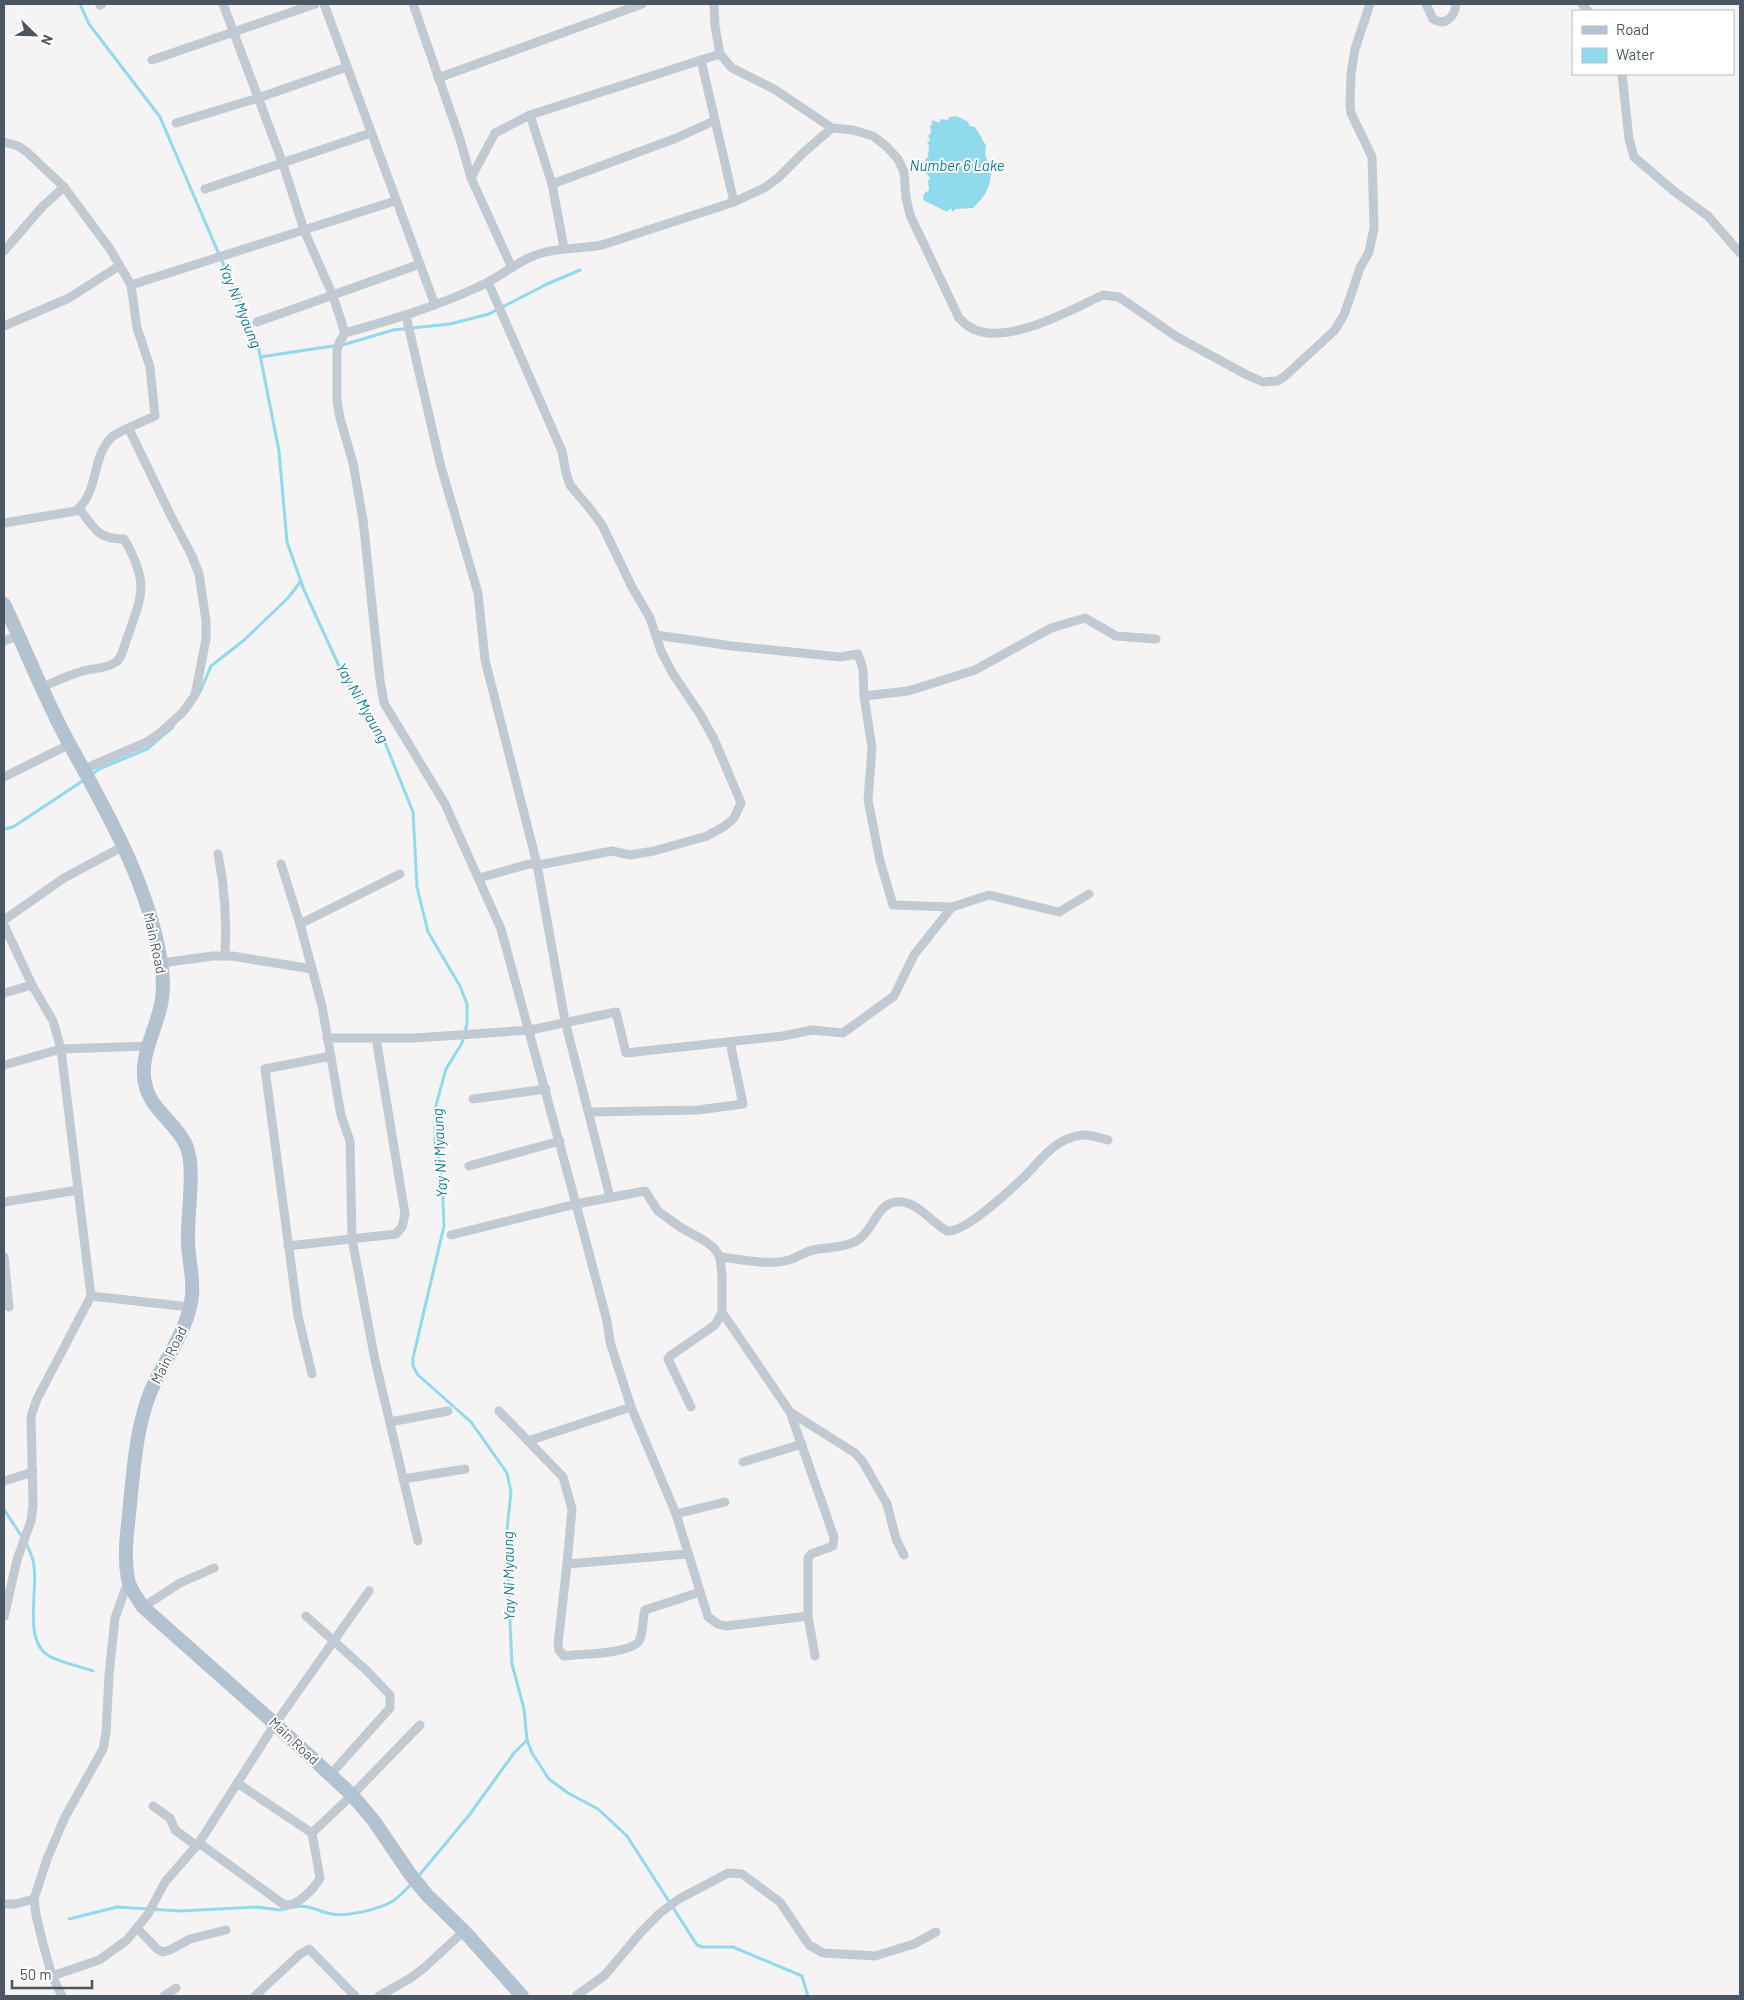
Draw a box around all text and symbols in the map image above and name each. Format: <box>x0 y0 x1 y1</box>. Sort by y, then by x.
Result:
north arrow <box>10 10 60 60</box>
legend <box>1572 10 1734 75</box>
text: Road <box>1616 20 1649 38</box>
text: N <box>38 33 57 48</box>
text: Water <box>1616 45 1655 63</box>
water label: Number 6 Lake <box>910 156 1005 174</box>
water label: Yay Ni Myaung <box>216 261 266 351</box>
water label: Yay Ni Myaung <box>333 659 393 746</box>
street label: Main Road <box>141 911 170 975</box>
water label: Yay Ni Myaung <box>428 1108 450 1198</box>
street label: Main Road <box>147 1323 190 1386</box>
water label: Yay Ni Myaung <box>498 1531 518 1621</box>
street label: Main Road <box>266 1713 323 1768</box>
scale bar <box>12 1958 92 1990</box>
text: 50 m <box>20 1965 52 1983</box>

